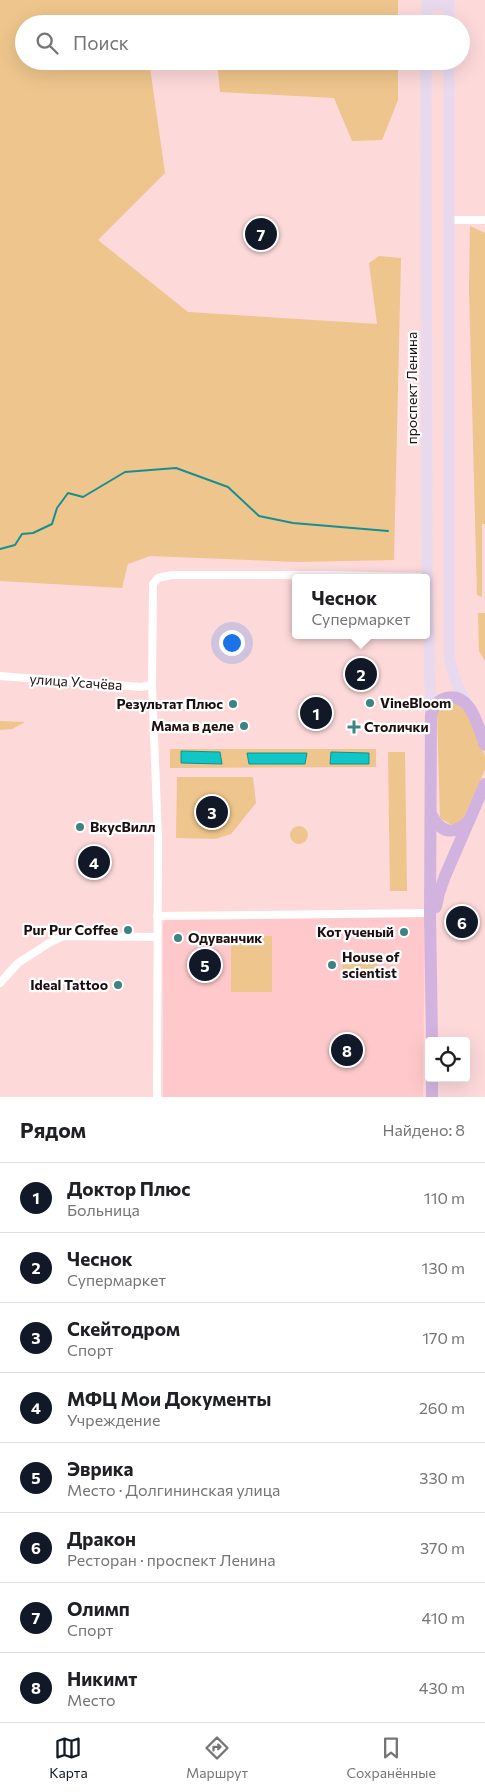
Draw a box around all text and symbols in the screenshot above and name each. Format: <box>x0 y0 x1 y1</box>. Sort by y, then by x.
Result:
search box <box>15 15 470 70</box>
icon: search <box>33 29 61 57</box>
text: Поиск <box>73 31 129 54</box>
pin: 7 <box>245 215 277 253</box>
street label: проспект Ленина <box>403 332 420 444</box>
popup <box>292 574 430 639</box>
text: Чеснок <box>311 586 377 609</box>
text: Супермаркет <box>311 609 411 628</box>
your location <box>219 630 245 656</box>
pin: 2 <box>345 655 377 693</box>
street label: улица Усачёва <box>29 670 123 693</box>
pin: 1 <box>300 694 332 732</box>
place label: VineBloom <box>380 694 451 711</box>
place label: Результат Плюс <box>116 695 223 712</box>
marker: VineBloom <box>364 697 376 709</box>
marker: Результат Плюс <box>227 698 239 710</box>
place label: Мама в деле <box>151 717 234 734</box>
place label: Столички <box>364 718 429 735</box>
marker: Мама в деле <box>238 720 250 732</box>
marker: Столички <box>348 721 360 733</box>
pin: 3 <box>196 793 228 831</box>
place label: ВкусВилл <box>90 818 156 835</box>
marker: ВкусВилл <box>74 821 86 833</box>
pin: 4 <box>78 843 110 881</box>
pin: 6 <box>446 903 478 941</box>
place label: Pur Pur Coffee <box>23 921 118 938</box>
place label: Кот ученый <box>317 923 394 940</box>
marker: Pur Pur Coffee <box>122 924 134 936</box>
marker: Кот ученый <box>398 926 410 938</box>
place label: Одуванчик <box>188 929 262 946</box>
marker: Одуванчик <box>172 932 184 944</box>
pin: 5 <box>189 946 221 984</box>
place label: House of scientist <box>342 948 400 981</box>
marker: House of scientist <box>326 959 338 971</box>
place label: Ideal Tattoo <box>30 976 108 993</box>
marker: Ideal Tattoo <box>112 979 124 991</box>
pin: 8 <box>331 1031 363 1069</box>
map controls <box>425 1037 470 1082</box>
button: locate <box>425 1037 470 1082</box>
text: Рядом <box>20 1117 86 1142</box>
text: Найдено: 8 <box>382 1120 465 1139</box>
text: Доктор Плюс <box>67 1177 190 1200</box>
text: 1 <box>32 1188 40 1207</box>
text: 110 m <box>424 1188 465 1207</box>
text: Больница <box>67 1200 140 1219</box>
text: Чеснок <box>67 1247 133 1270</box>
text: 2 <box>31 1258 41 1277</box>
text: 130 m <box>422 1258 465 1277</box>
text: Супермаркет <box>67 1270 166 1289</box>
text: Скейтодром <box>67 1317 180 1340</box>
text: 3 <box>31 1328 41 1347</box>
text: 170 m <box>422 1328 465 1347</box>
text: Спорт <box>67 1340 113 1359</box>
text: МФЦ Мои Документы <box>67 1387 271 1410</box>
text: 4 <box>31 1398 41 1417</box>
text: 260 m <box>419 1398 465 1417</box>
text: Учреждение <box>67 1410 160 1429</box>
text: Эврика <box>67 1457 133 1480</box>
text: 5 <box>31 1468 41 1487</box>
text: 330 m <box>419 1468 465 1487</box>
text: Место · Долгининская улица <box>67 1480 280 1499</box>
text: Дракон <box>67 1527 136 1550</box>
text: 6 <box>31 1538 41 1557</box>
text: 370 m <box>420 1538 465 1557</box>
text: Ресторан · проспект Ленина <box>67 1550 276 1569</box>
text: Олимп <box>67 1597 130 1620</box>
text: 7 <box>32 1608 40 1627</box>
text: 410 m <box>422 1608 465 1627</box>
text: Спорт <box>67 1620 113 1639</box>
text: Никимт <box>67 1667 137 1690</box>
text: 8 <box>31 1678 41 1697</box>
text: 430 m <box>419 1678 465 1697</box>
text: Место <box>67 1690 116 1709</box>
tab: Карта <box>49 1734 88 1781</box>
tab: Маршрут <box>186 1734 248 1781</box>
tab: Сохранённые <box>346 1734 436 1781</box>

